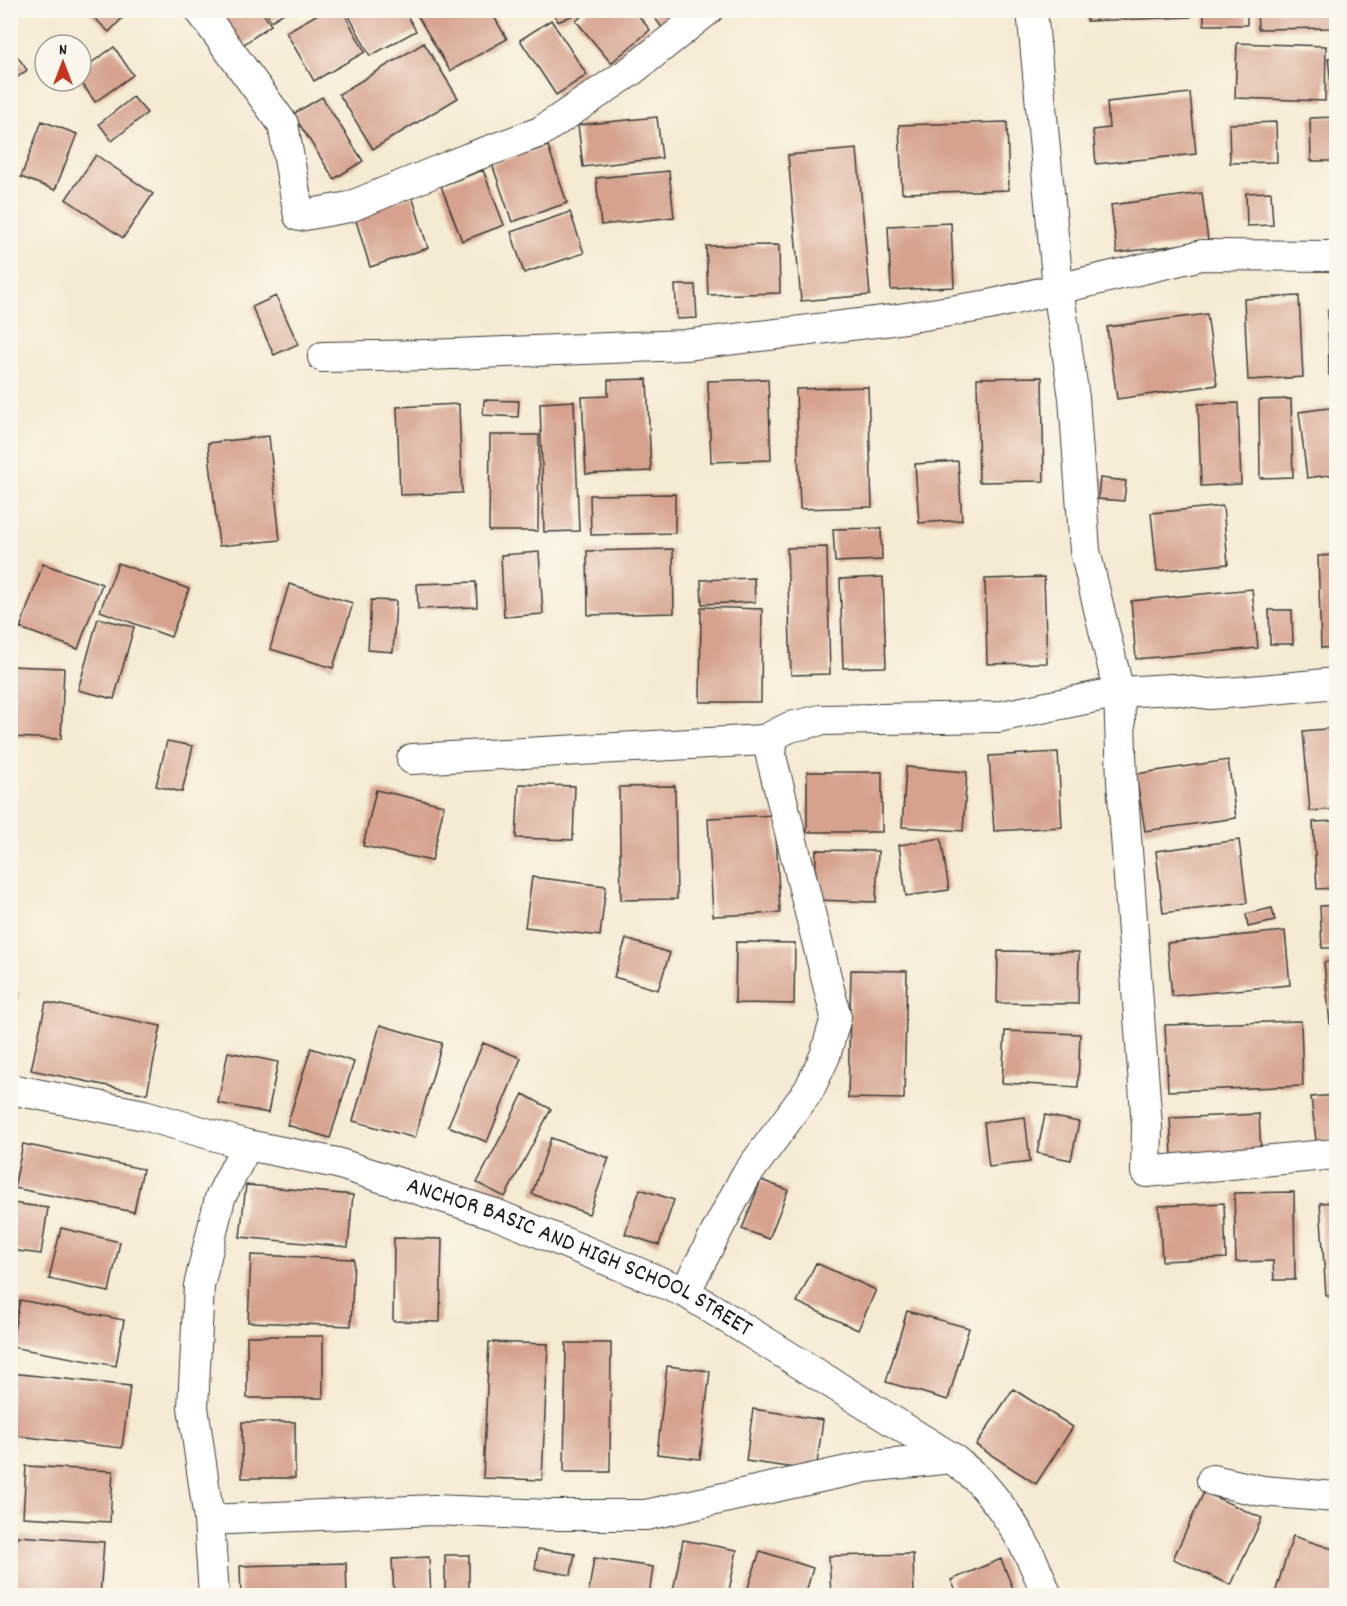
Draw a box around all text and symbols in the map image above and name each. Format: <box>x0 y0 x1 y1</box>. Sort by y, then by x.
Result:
north arrow <box>33 33 93 93</box>
text: N <box>59 39 67 62</box>
street label: ANCHOR BASIC AND HIGH SCHOOL STREET <box>402 1169 759 1347</box>

